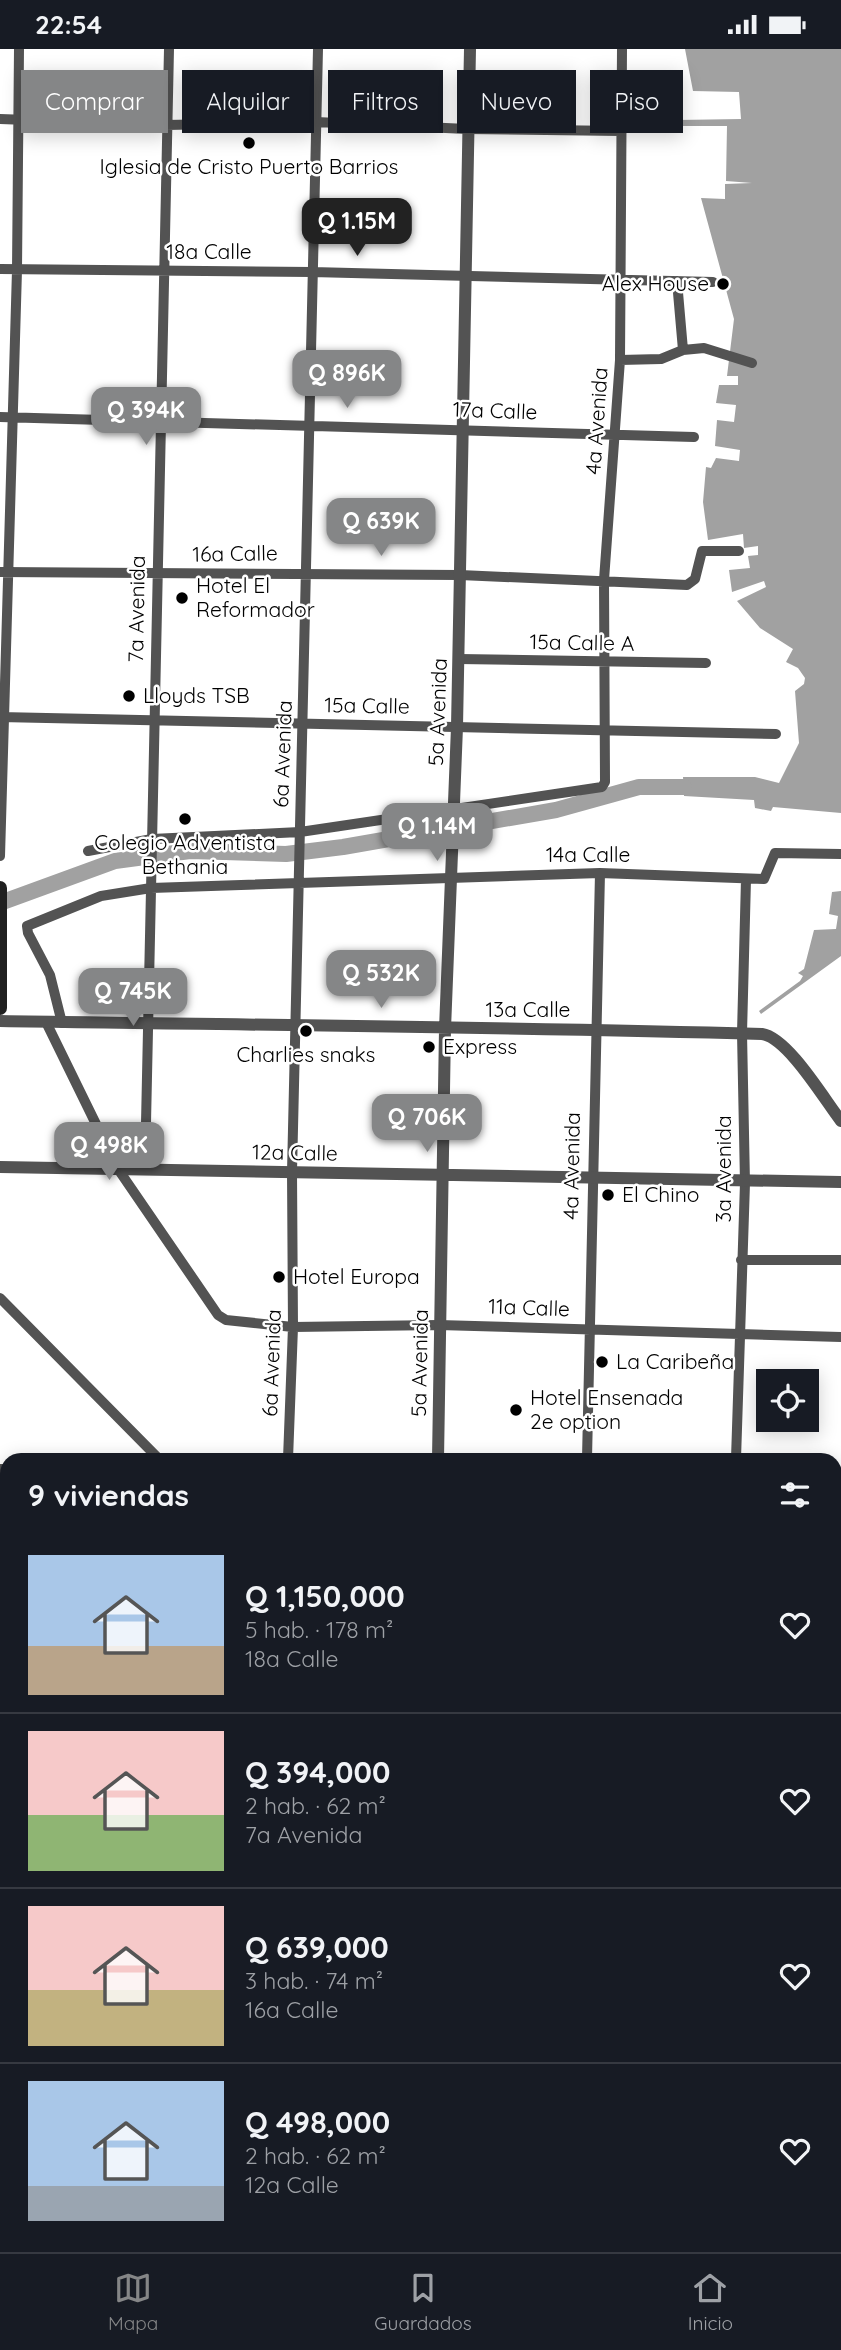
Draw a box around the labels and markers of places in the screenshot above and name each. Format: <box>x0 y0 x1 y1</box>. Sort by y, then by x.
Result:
marker: Iglesia de Cristo Puerto Barrios <box>241 135 257 151</box>
place label: Iglesia de Cristo Puerto Barrios <box>100 153 398 179</box>
pin: Q 1.15M <box>292 199 422 258</box>
place label: Alex House <box>602 270 709 296</box>
marker: Alex House <box>715 276 731 292</box>
pin: Q 896K <box>290 351 404 410</box>
pin: Q 394K <box>89 387 203 447</box>
pin: Q 639K <box>324 498 438 558</box>
place label: Hotel El Reformador <box>196 572 315 622</box>
marker: Hotel El Reformador <box>174 590 190 606</box>
place label: Lloyds TSB <box>143 682 250 708</box>
marker: Lloyds TSB <box>121 688 137 704</box>
pin: Q 1.14M <box>372 803 502 863</box>
marker: Colegio Adventista Bethania <box>177 811 193 827</box>
place label: Colegio Adventista Bethania <box>94 829 276 879</box>
pin: Q 532K <box>324 951 438 1010</box>
pin: Q 745K <box>76 969 190 1028</box>
marker: Charlies snaks <box>298 1023 314 1039</box>
place label: Express <box>443 1033 517 1059</box>
marker: Express <box>421 1039 437 1055</box>
place label: Charlies snaks <box>237 1041 375 1067</box>
pin: Q 706K <box>370 1095 484 1154</box>
pin: Q 498K <box>52 1123 166 1182</box>
place label: El Chino <box>622 1181 699 1207</box>
marker: El Chino <box>600 1187 616 1203</box>
place label: Hotel Europa <box>293 1263 420 1289</box>
marker: Hotel Europa <box>271 1269 287 1285</box>
place label: La Caribeña <box>616 1348 734 1374</box>
marker: La Caribeña <box>594 1354 610 1370</box>
place label: Hotel Ensenada 2e option <box>530 1384 683 1434</box>
marker: Hotel Ensenada 2e option <box>508 1402 524 1418</box>

